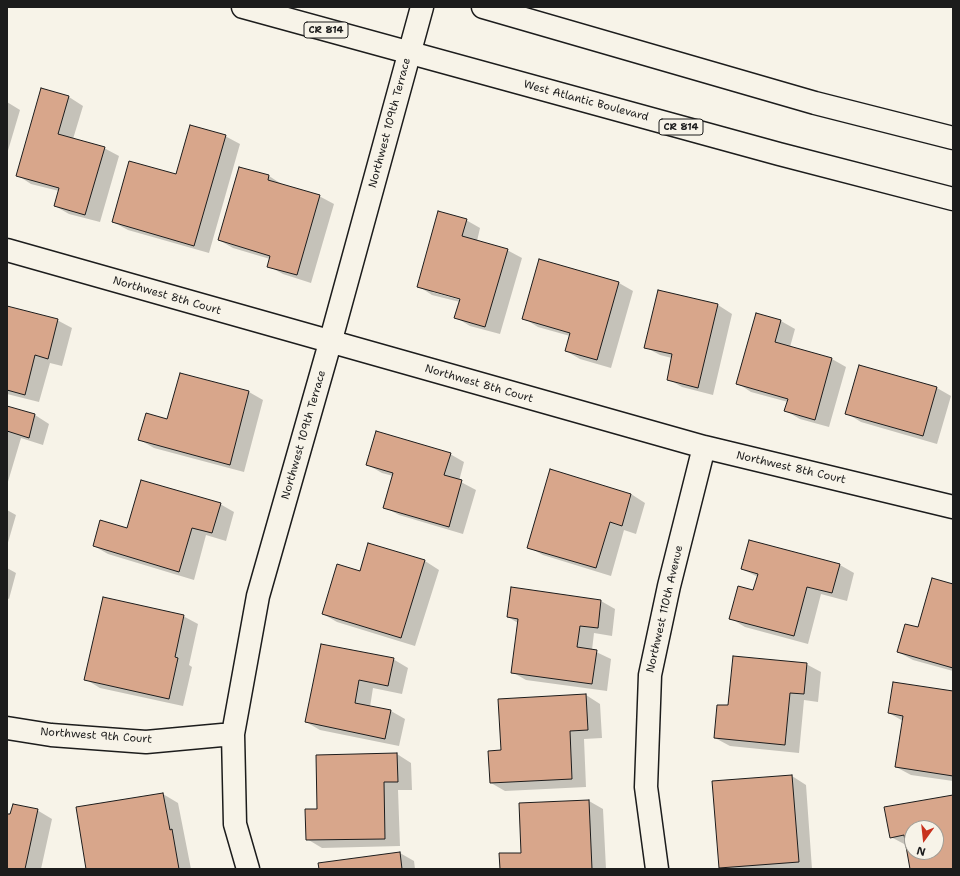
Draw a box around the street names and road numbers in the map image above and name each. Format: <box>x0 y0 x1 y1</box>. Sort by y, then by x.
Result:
road number: CR 814 <box>304 22 348 38</box>
street label: Northwest 109th Terrace <box>366 57 414 189</box>
street label: West Atlantic Boulevard <box>522 78 650 124</box>
road number: CR 814 <box>659 119 703 135</box>
street label: Northwest 8th Court <box>111 274 223 318</box>
street label: Northwest 8th Court <box>423 362 535 406</box>
street label: Northwest 109th Terrace <box>279 369 329 501</box>
street label: Northwest 8th Court <box>735 449 847 487</box>
street label: Northwest 110th Avenue <box>644 544 686 674</box>
street label: Northwest 9th Court <box>40 726 152 746</box>

